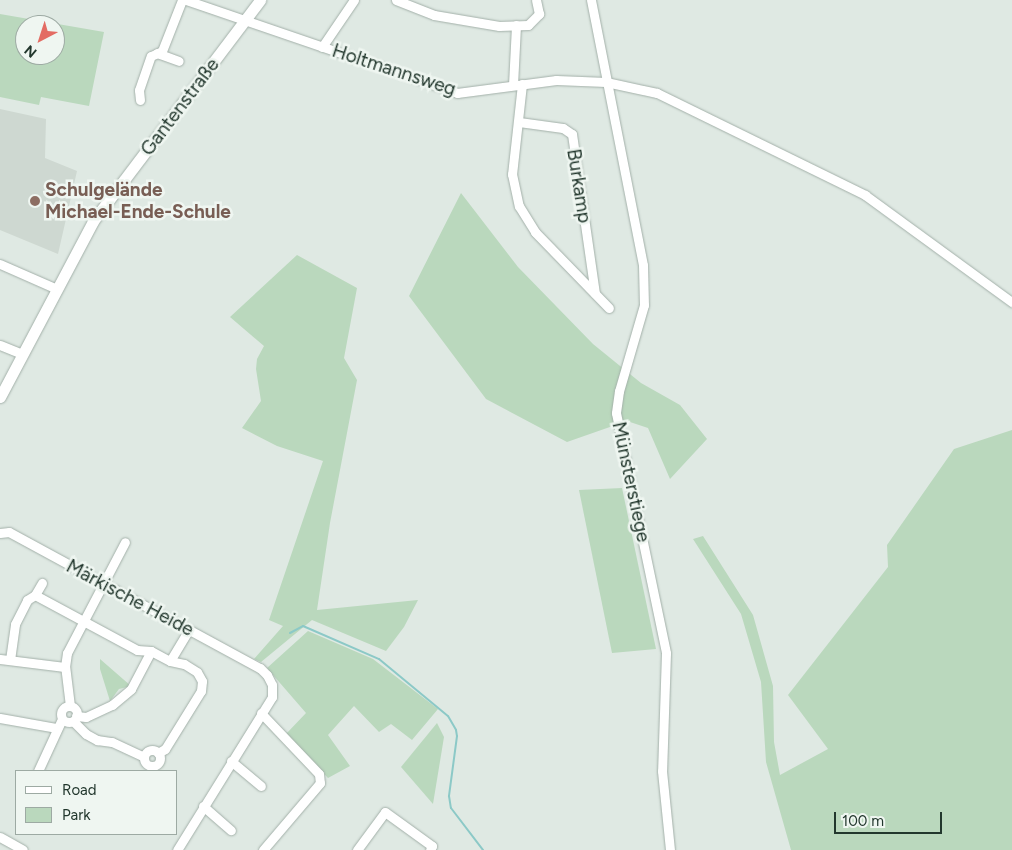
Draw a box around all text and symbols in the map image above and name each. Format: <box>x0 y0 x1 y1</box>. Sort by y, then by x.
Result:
north arrow <box>15 15 65 65</box>
street label: Holtmannsweg <box>329 39 459 101</box>
text: N <box>21 41 40 61</box>
street label: Gantenstraße <box>136 54 224 160</box>
street label: Burkamp <box>562 147 596 225</box>
place label: Schulgelände Michael-Ende-Schule <box>45 179 231 223</box>
marker: Schulgelände Michael-Ende-Schule <box>29 195 41 207</box>
street label: Münsterstiege <box>607 420 655 544</box>
street label: Märkische Heide <box>62 555 198 641</box>
legend <box>15 770 178 835</box>
text: Road <box>62 781 97 799</box>
scale bar <box>837 802 944 834</box>
text: Park <box>62 806 91 824</box>
text: 100 m <box>842 812 884 830</box>

